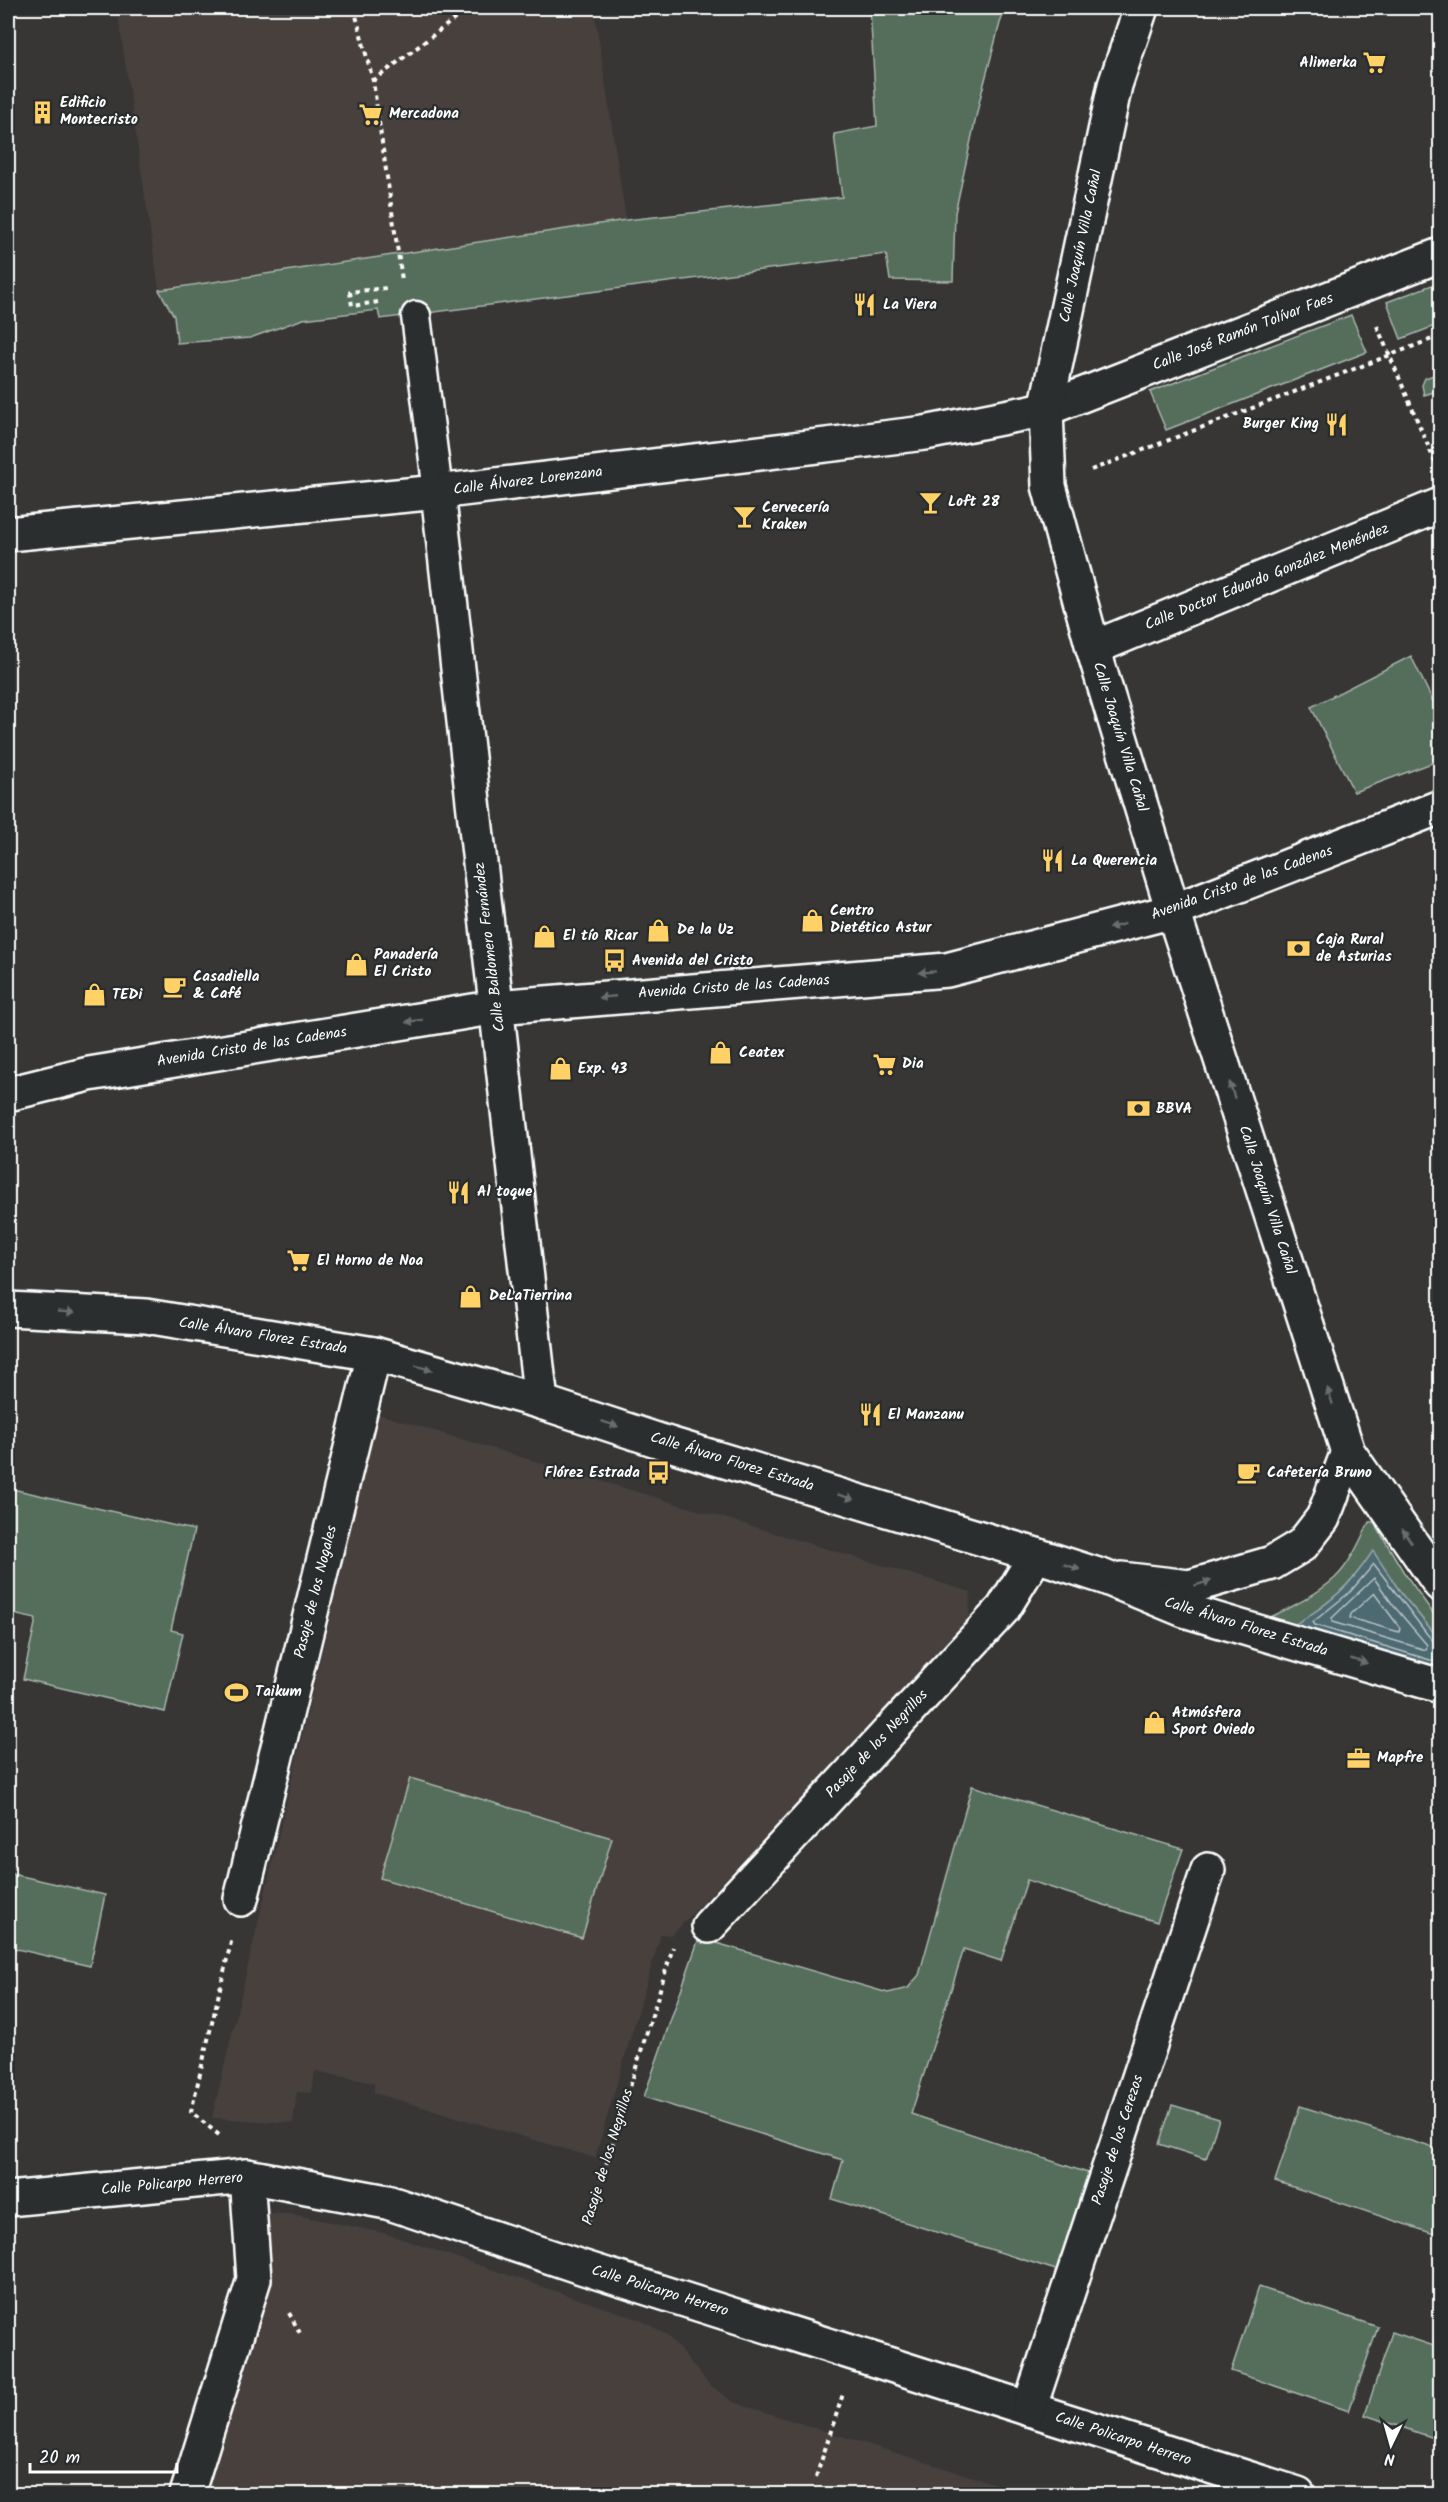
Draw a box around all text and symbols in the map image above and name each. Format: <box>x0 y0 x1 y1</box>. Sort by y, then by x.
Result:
supermarket icon: Alimerka <box>1362 50 1388 76</box>
place label: Alimerka <box>1300 51 1357 75</box>
place label: Edificio Montecristo <box>60 91 138 132</box>
building icon: Edificio Montecristo <box>29 99 55 125</box>
supermarket icon: Mercadona <box>358 101 384 127</box>
place label: Mercadona <box>389 102 459 126</box>
street label: Calle Joaquín Villa Cañal <box>1053 167 1109 325</box>
street label: Calle José Ramón Tolívar Faes <box>1149 286 1337 378</box>
restaurant icon: La Viera <box>852 292 878 318</box>
place label: La Viera <box>883 293 937 317</box>
restaurant icon: Burger King <box>1324 411 1350 437</box>
place label: Burger King <box>1243 412 1319 436</box>
street label: Calle Álvarez Lorenzana <box>452 460 604 502</box>
bar icon: Loft 28 <box>917 489 943 515</box>
place label: Loft 28 <box>948 490 1000 514</box>
place label: Cervecería Kraken <box>762 496 830 537</box>
bar icon: Cervecería Kraken <box>731 504 757 530</box>
street label: Calle Doctor Eduardo González Menéndez <box>1141 517 1393 637</box>
street label: Calle Joaquín Villa Cañal <box>1086 659 1154 815</box>
street label: Avenida Cristo de las Cadenas <box>1148 839 1337 927</box>
restaurant icon: La Querencia <box>1040 848 1066 874</box>
place label: La Querencia <box>1071 849 1157 873</box>
street label: Calle Baldomero Fernández <box>468 860 512 1033</box>
place label: Centro Dietético Astur <box>830 899 932 940</box>
shop icon: Centro Dietético Astur <box>799 907 825 933</box>
shop icon: De la Uz <box>646 917 672 943</box>
place label: De la Uz <box>677 918 734 942</box>
one-way arrow <box>1108 922 1126 931</box>
shop icon: El tío Ricar <box>532 923 558 949</box>
place label: El tío Ricar <box>563 924 638 948</box>
place label: Caja Rural de Asturias <box>1316 928 1392 969</box>
bank icon: Caja Rural de Asturias <box>1285 936 1311 962</box>
place label: Panadería El Cristo <box>374 943 439 984</box>
bus stop icon: Avenida del Cristo <box>601 948 627 974</box>
place label: Avenida del Cristo <box>632 949 753 973</box>
shop icon: Panadería El Cristo <box>343 951 369 977</box>
place label: Casadiella & Café <box>193 965 260 1006</box>
one-way arrow <box>918 967 937 976</box>
street label: Avenida Cristo de las Cadenas <box>637 968 831 1006</box>
cafe icon: Casadiella & Café <box>162 973 188 999</box>
shop icon: TEDi <box>81 982 107 1008</box>
place label: TEDi <box>112 983 143 1007</box>
one-way arrow <box>598 992 617 1002</box>
one-way arrow <box>404 1016 423 1025</box>
street label: Avenida Cristo de las Cadenas <box>155 1020 349 1074</box>
shop icon: Ceatex <box>708 1040 734 1066</box>
place label: Ceatex <box>739 1041 785 1065</box>
supermarket icon: Dia <box>871 1051 897 1077</box>
place label: Dia <box>902 1052 924 1076</box>
shop icon: Exp. 43 <box>547 1056 573 1082</box>
place label: Exp. 43 <box>578 1057 627 1081</box>
one-way arrow <box>1226 1081 1236 1099</box>
bank icon: BBVA <box>1125 1096 1151 1122</box>
place label: BBVA <box>1156 1097 1192 1121</box>
street label: Calle Joaquín Villa Cañal <box>1232 1122 1303 1278</box>
restaurant icon: Al toque <box>446 1179 472 1205</box>
place label: Al toque <box>477 1180 533 1204</box>
supermarket icon: El Horno de Noa <box>286 1248 312 1274</box>
place label: El Horno de Noa <box>317 1249 423 1273</box>
shop icon: DeLaTierrina <box>458 1283 484 1309</box>
place label: DeLaTierrina <box>489 1284 573 1308</box>
one-way arrow <box>56 1307 75 1316</box>
street label: Calle Álvaro Florez Estrada <box>177 1311 349 1361</box>
one-way arrow <box>415 1364 433 1373</box>
one-way arrow <box>1325 1387 1334 1405</box>
restaurant icon: El Manzanu <box>857 1402 883 1428</box>
place label: El Manzanu <box>888 1403 964 1427</box>
one-way arrow <box>601 1420 619 1430</box>
street label: Calle Álvaro Florez Estrada <box>647 1426 817 1498</box>
bus stop icon: Flórez Estrada <box>645 1460 671 1486</box>
cafe icon: Cafetería Bruno <box>1236 1460 1262 1486</box>
place label: Flórez Estrada <box>545 1461 640 1485</box>
place label: Cafetería Bruno <box>1267 1461 1372 1485</box>
one-way arrow <box>837 1493 855 1502</box>
street label: Pasaje de los Nogales <box>288 1522 344 1661</box>
one-way arrow <box>1401 1528 1413 1544</box>
one-way arrow <box>1063 1563 1081 1572</box>
one-way arrow <box>1194 1578 1212 1587</box>
street label: Calle Álvaro Florez Estrada <box>1161 1591 1331 1663</box>
one-way arrow <box>1350 1657 1368 1666</box>
sports icon: Taikum <box>224 1679 250 1705</box>
place label: Taikum <box>255 1680 302 1704</box>
street label: Pasaje de los Negrillos <box>820 1684 934 1804</box>
place label: Atmósfera Sport Oviedo <box>1172 1701 1255 1742</box>
shop icon: Atmósfera Sport Oviedo <box>1141 1709 1167 1735</box>
office icon: Mapfre <box>1346 1745 1372 1771</box>
place label: Mapfre <box>1377 1746 1424 1770</box>
street label: Pasaje de los Cerezos <box>1086 2071 1151 2208</box>
street label: Pasaje de los Negrillos <box>576 2085 640 2228</box>
street label: Calle Policarpo Herrero <box>100 2166 244 2202</box>
street label: Calle Policarpo Herrero <box>588 2259 732 2323</box>
street label: Calle Policarpo Herrero <box>1052 2406 1195 2472</box>
north arrow <box>1361 2415 1421 2475</box>
scale bar <box>30 2436 177 2474</box>
text: 20 m <box>39 2444 80 2473</box>
text: N <box>1384 2446 1396 2471</box>

